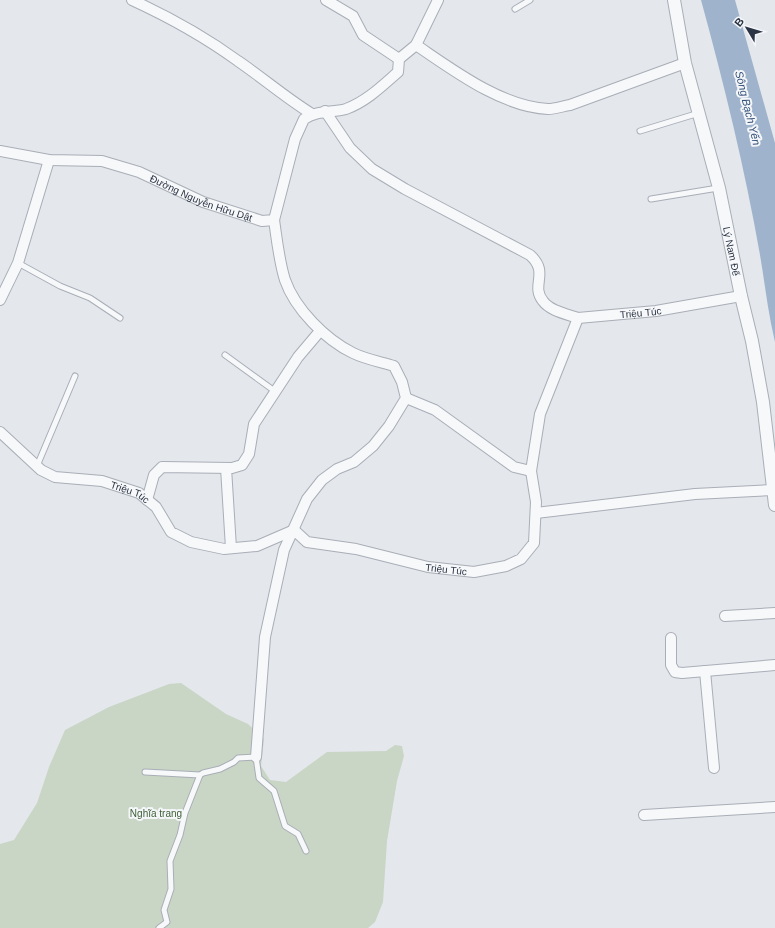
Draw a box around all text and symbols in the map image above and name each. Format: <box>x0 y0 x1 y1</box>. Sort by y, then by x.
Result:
north arrow <box>727 8 767 48</box>
text: B <box>732 15 746 29</box>
water label: Sông Bạch Yến <box>733 70 763 146</box>
street label: Đường Nguyễn Hữu Dật <box>148 173 254 224</box>
street label: Lý Nam Đế <box>721 226 742 277</box>
street label: Triệu Túc <box>619 305 662 320</box>
street label: Triệu Túc <box>109 479 152 505</box>
street label: Triệu Túc <box>425 562 467 577</box>
park label: Nghĩa trang <box>130 808 182 819</box>

